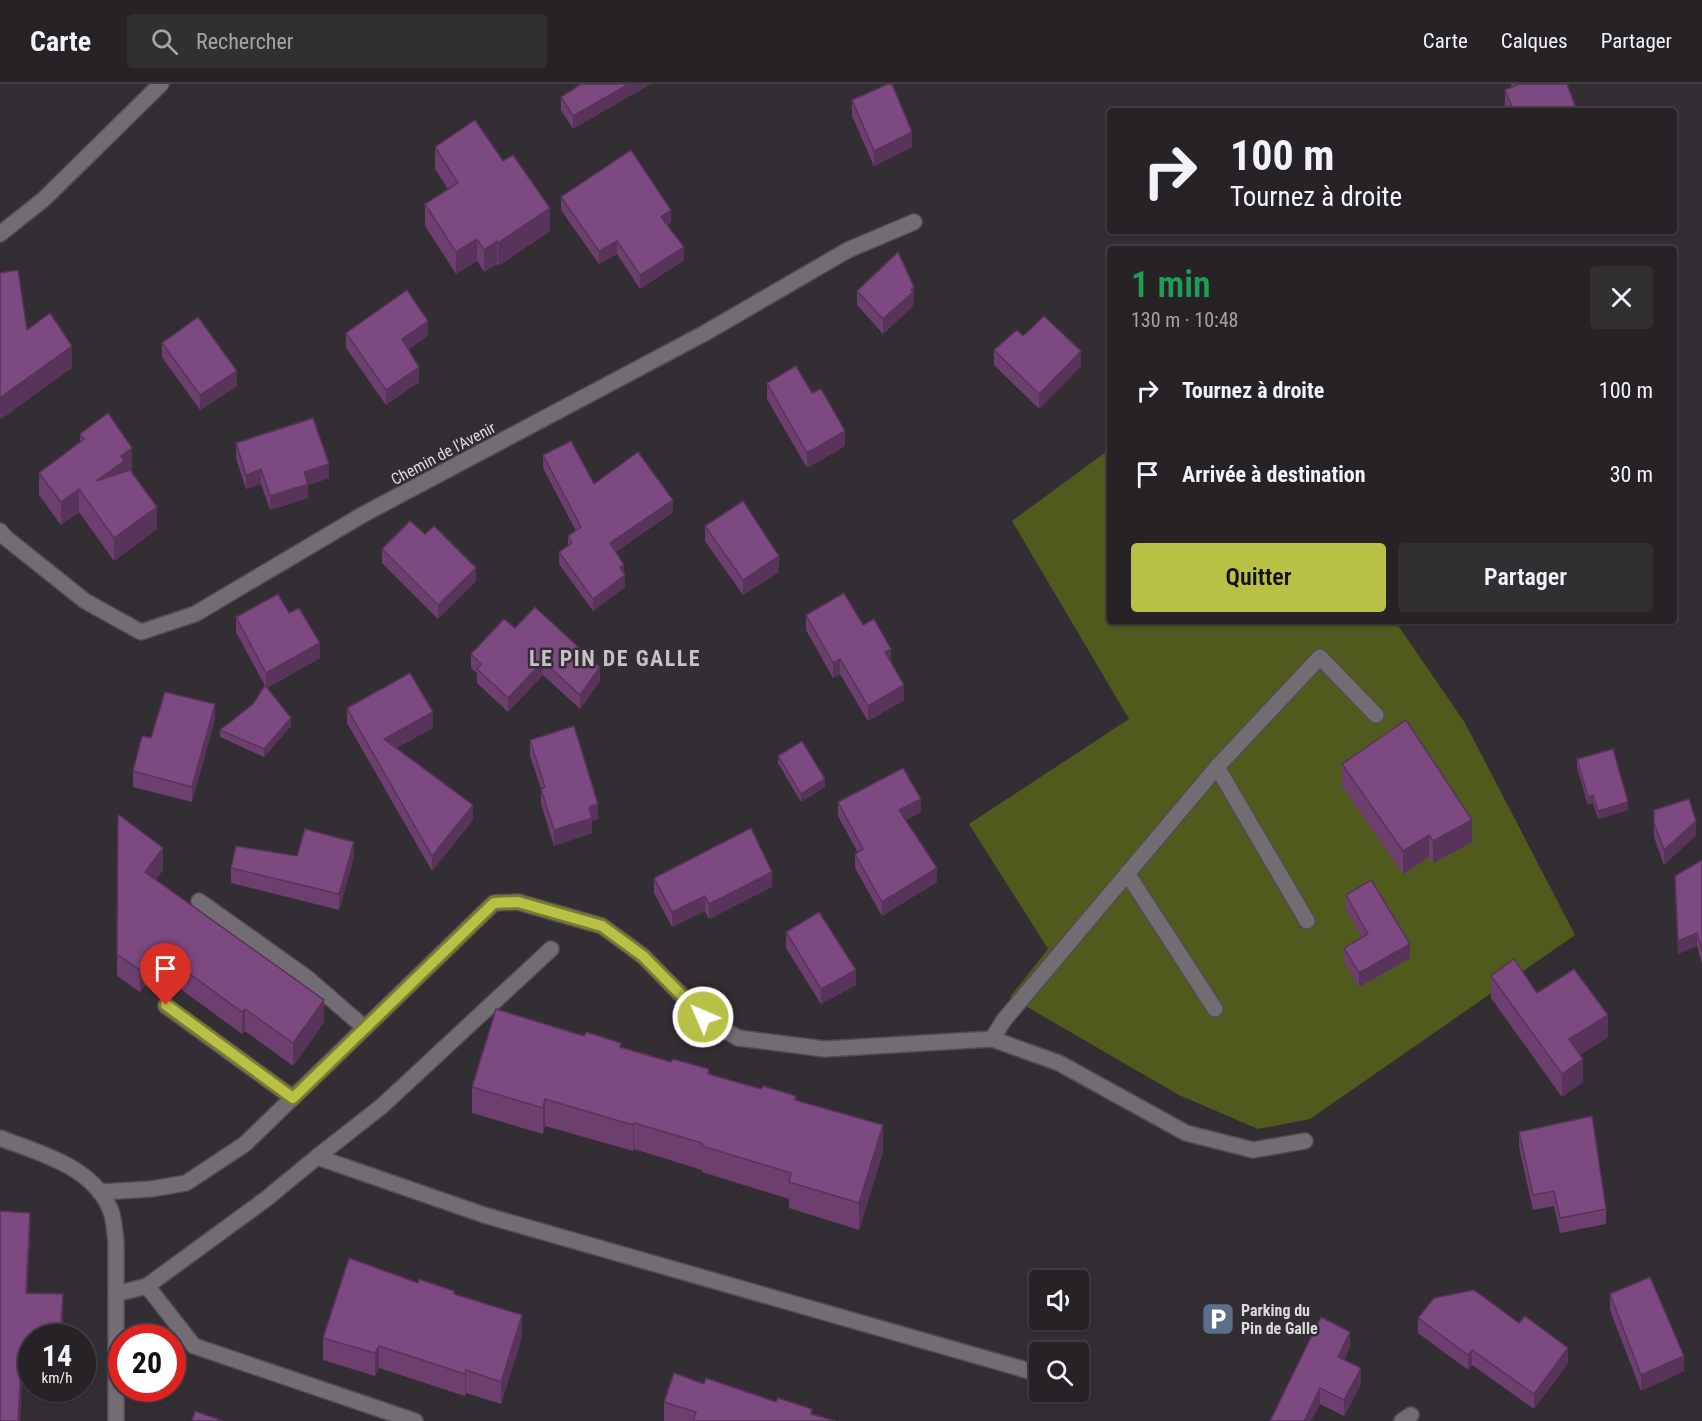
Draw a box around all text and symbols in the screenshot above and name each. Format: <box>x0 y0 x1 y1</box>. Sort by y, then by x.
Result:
search box <box>127 14 547 68</box>
text: Carte <box>30 25 91 58</box>
icon: search <box>148 25 181 58</box>
text: Rechercher <box>196 29 293 54</box>
text: Carte <box>1423 29 1468 53</box>
text: Calques <box>1501 29 1568 53</box>
text: Partager <box>1601 29 1672 53</box>
text: 100 m <box>1230 131 1335 180</box>
icon: right <box>1131 132 1209 210</box>
text: Tournez à droite <box>1230 181 1402 213</box>
text: 1 min <box>1131 264 1211 306</box>
button: close <box>1590 266 1653 329</box>
text: 130 m · 10:48 <box>1131 308 1238 332</box>
icon: right <box>1131 374 1164 407</box>
text: Tournez à droite <box>1182 378 1324 403</box>
text: 100 m <box>1599 378 1653 403</box>
street label: Chemin de l'Avenir <box>388 418 499 489</box>
icon: arrive <box>1131 458 1164 491</box>
text: Arrivée à destination <box>1182 462 1366 487</box>
text: 30 m <box>1610 462 1653 487</box>
button: Quitter <box>1131 543 1386 612</box>
button: Partager <box>1398 543 1653 612</box>
district label: LE PIN DE GALLE <box>529 646 701 671</box>
pin <box>140 943 191 1005</box>
icon: arrive <box>149 952 182 985</box>
position arrow <box>671 985 735 1049</box>
map controls <box>1029 1270 1089 1402</box>
button: sound <box>1029 1270 1089 1330</box>
parking icon: Parking du Pin de Galle <box>1200 1301 1236 1337</box>
place label: Parking du Pin de Galle <box>1241 1301 1318 1338</box>
speed limit sign: 20 <box>108 1324 186 1402</box>
text: 14 <box>42 1338 72 1373</box>
button: search <box>1029 1342 1089 1402</box>
text: km/h <box>42 1369 72 1387</box>

